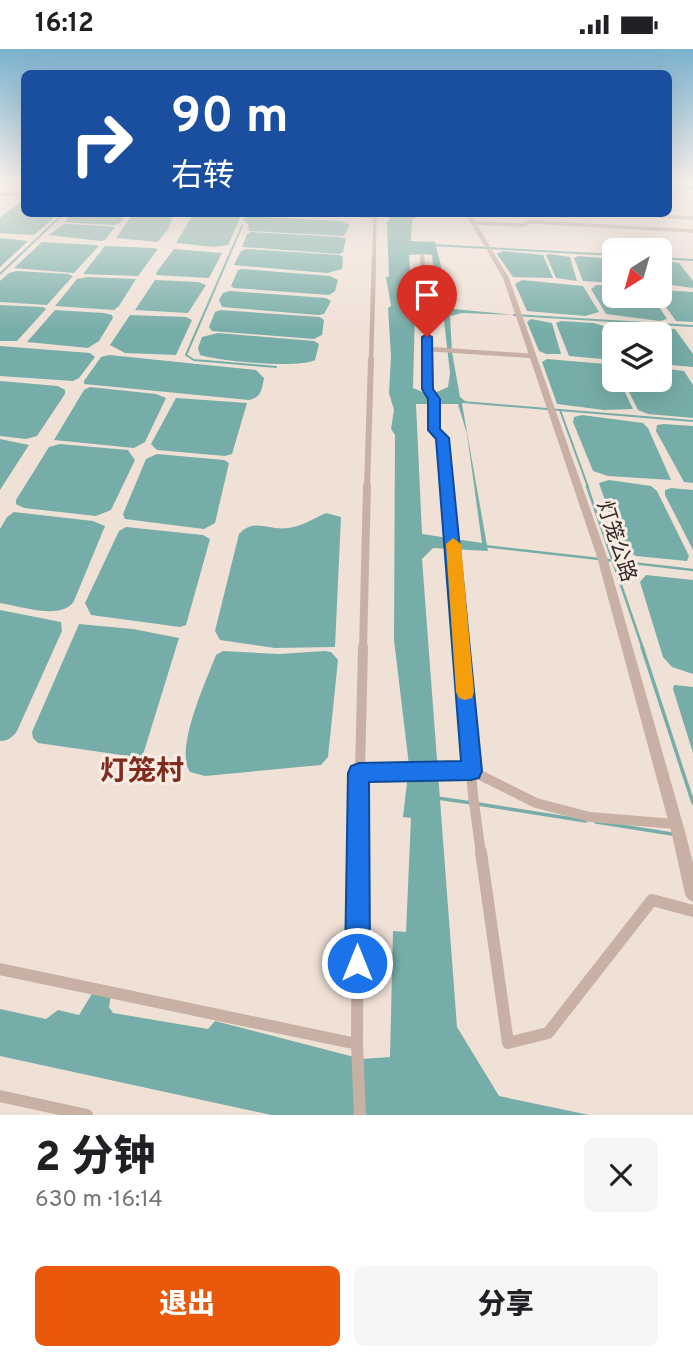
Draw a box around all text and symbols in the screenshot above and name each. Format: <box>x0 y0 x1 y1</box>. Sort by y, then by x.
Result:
text: 16:12 <box>35 8 94 41</box>
text: 90 m <box>171 88 289 150</box>
icon: right <box>56 98 147 189</box>
text: 右转 <box>171 158 235 198</box>
north arrow <box>602 238 672 308</box>
map controls <box>602 238 672 392</box>
pin <box>397 265 457 337</box>
icon: arrive <box>408 276 446 314</box>
button: layers <box>602 322 672 392</box>
street label: 灯笼公路 <box>590 497 641 586</box>
district label: 灯笼村 <box>100 755 184 791</box>
position arrow <box>320 926 394 1000</box>
text: 2 分钟 <box>35 1133 155 1186</box>
button: close <box>584 1138 658 1212</box>
text: 630 m · 16:14 <box>35 1186 163 1215</box>
button: 退出 <box>35 1266 340 1346</box>
button: 分享 <box>354 1266 658 1346</box>

